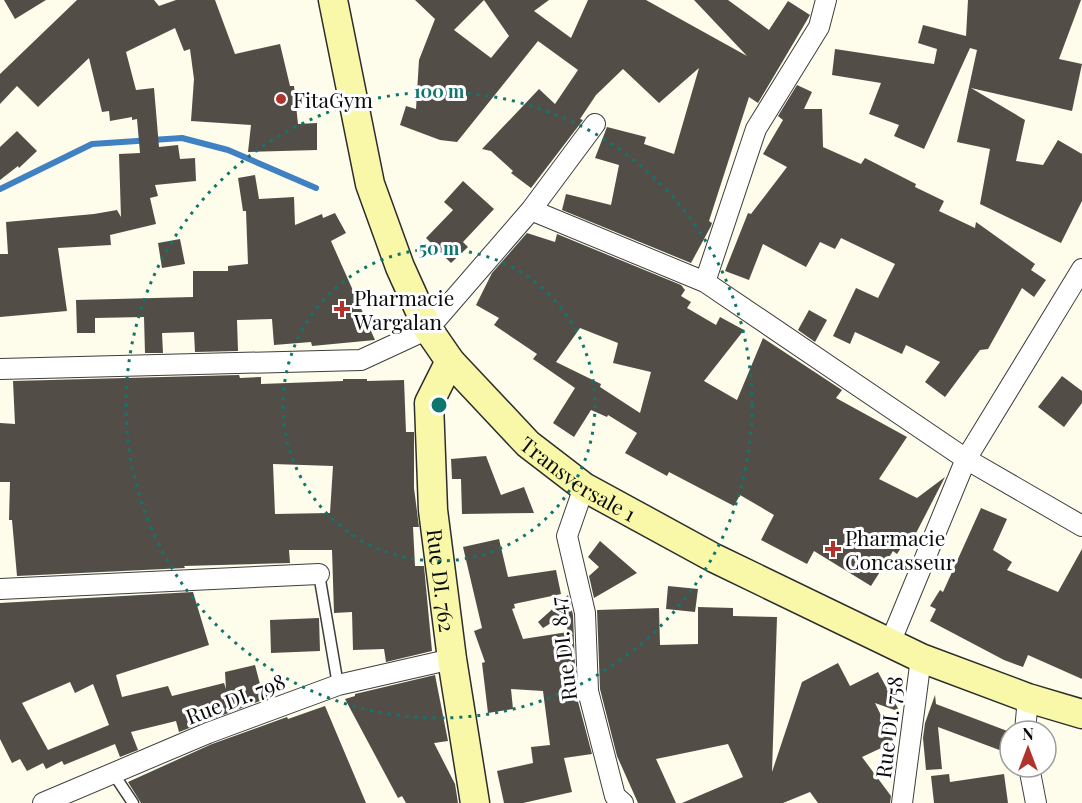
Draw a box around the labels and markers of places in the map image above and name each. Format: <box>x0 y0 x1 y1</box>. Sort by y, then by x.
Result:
place label: FitaGym <box>293 85 373 113</box>
marker: FitaGym <box>274 92 288 106</box>
place label: Pharmacie Wargalan <box>353 283 454 335</box>
marker: Pharmacie Wargalan <box>335 302 349 316</box>
centre of rings <box>429 395 449 415</box>
place label: Pharmacie Concasseur <box>845 523 956 575</box>
marker: Pharmacie Concasseur <box>826 542 840 556</box>

